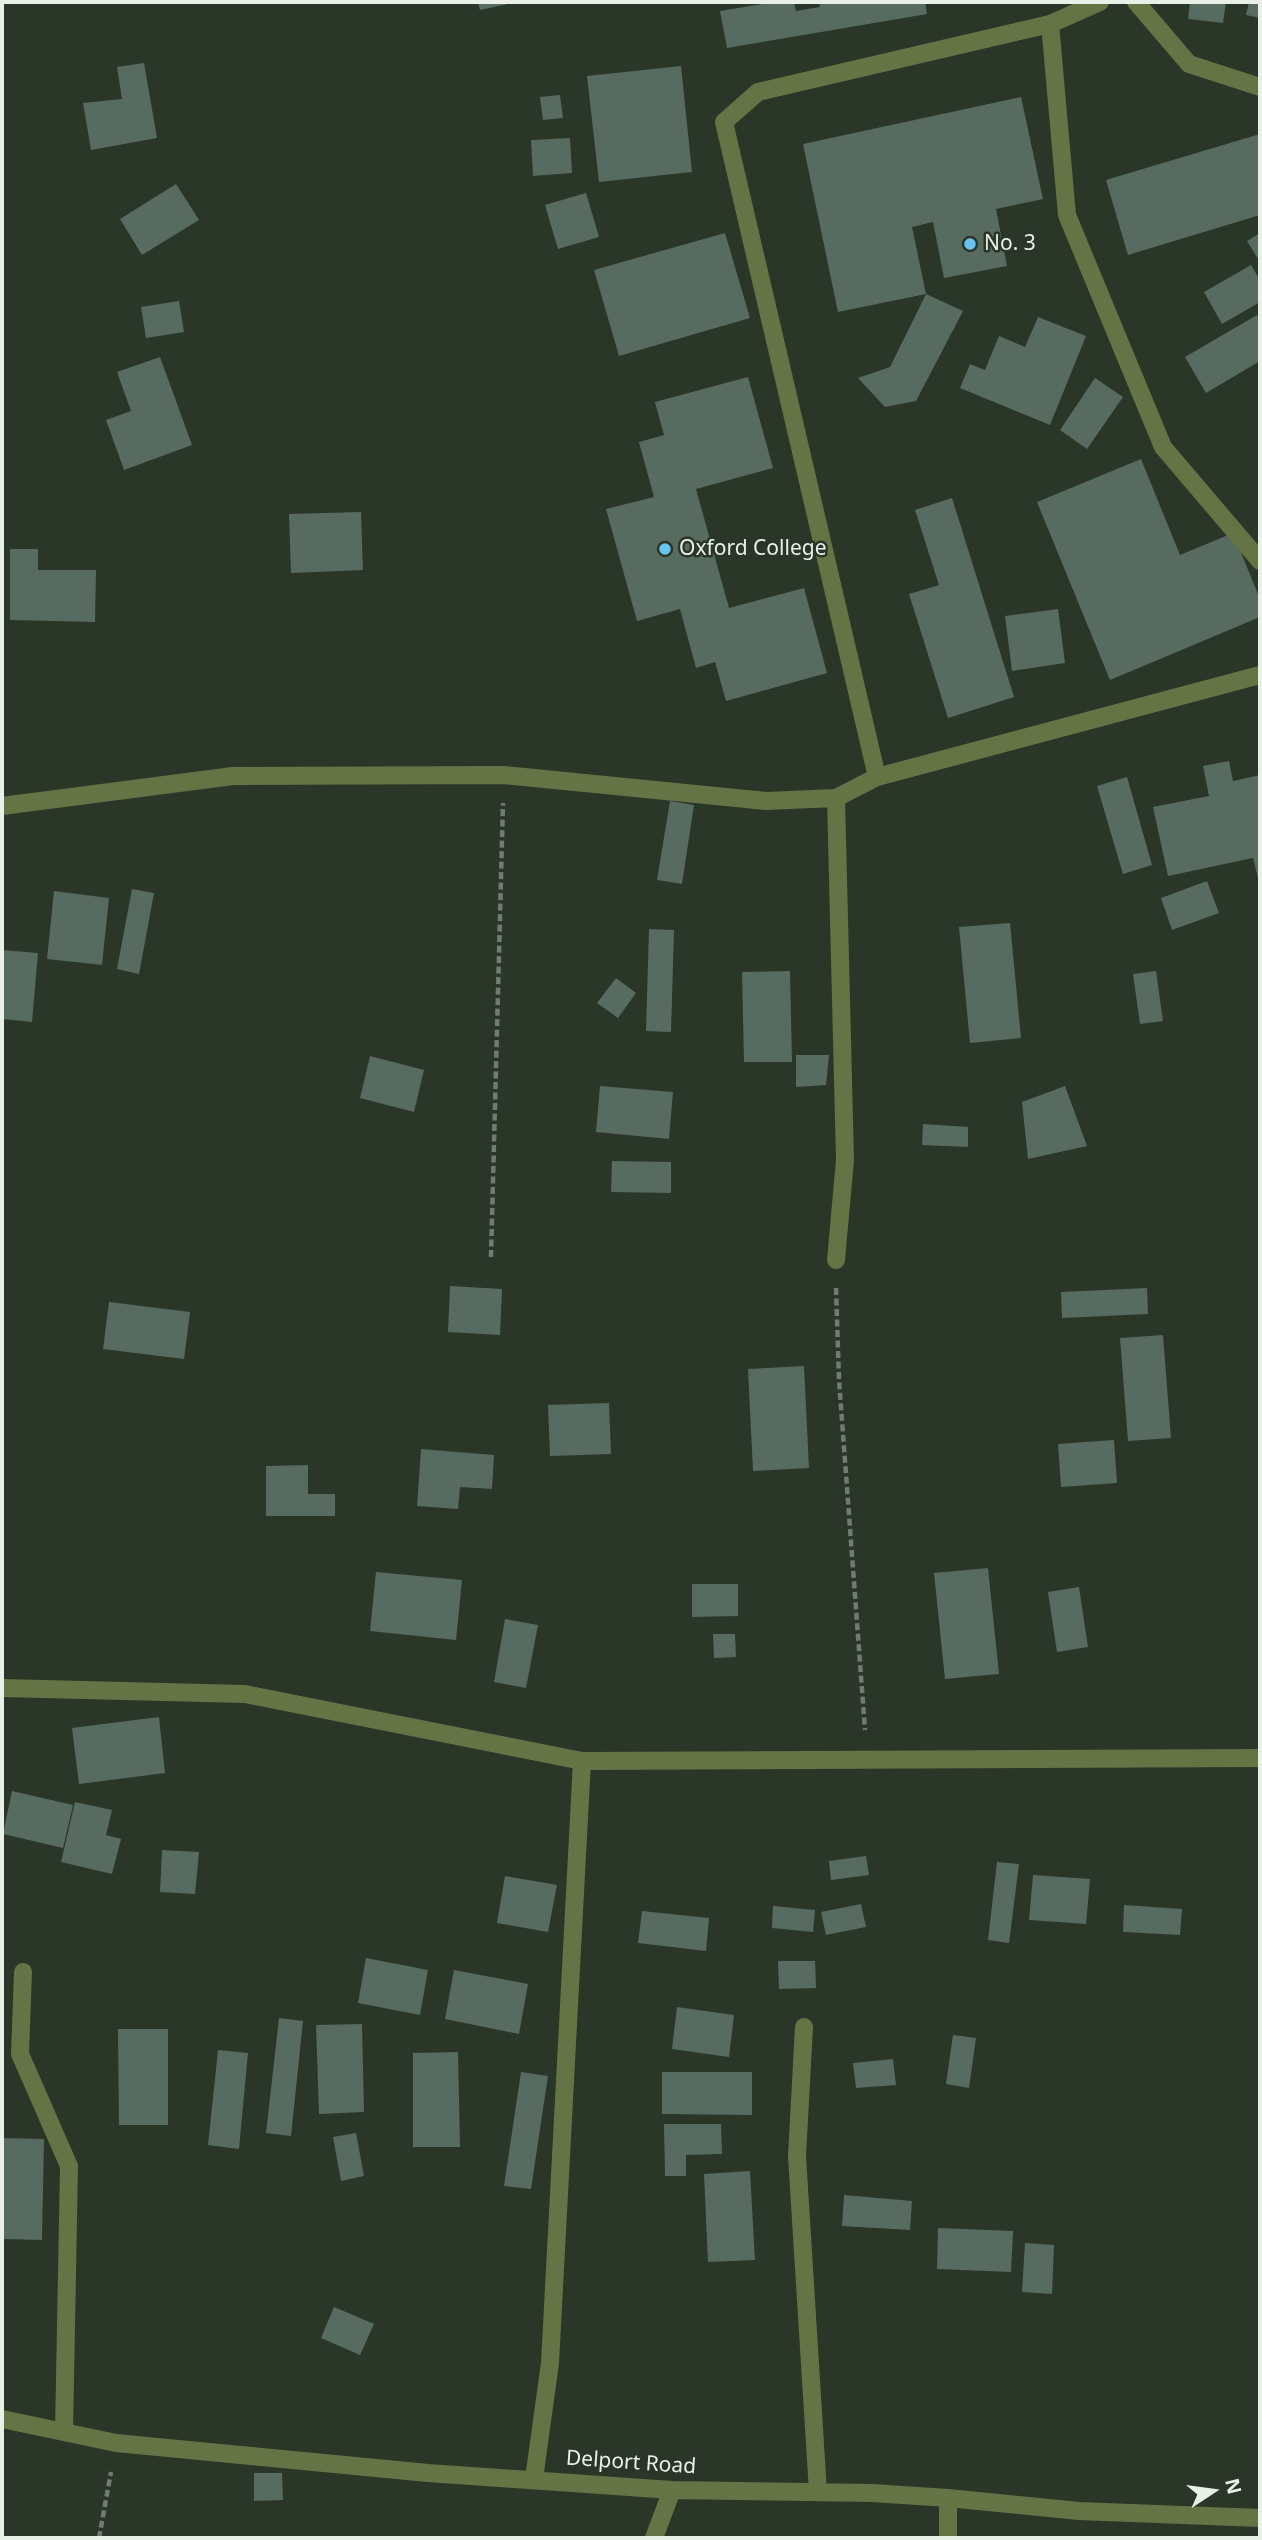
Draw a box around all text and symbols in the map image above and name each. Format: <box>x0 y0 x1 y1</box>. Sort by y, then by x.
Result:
place label: No. 3 <box>984 231 1036 257</box>
marker: No. 3 <box>962 236 978 252</box>
place label: Oxford College <box>679 536 826 562</box>
marker: Oxford College <box>657 541 673 557</box>
street label: Delport Road <box>565 2446 697 2480</box>
north arrow <box>1178 2456 1248 2526</box>
text: N <box>1219 2476 1248 2497</box>

